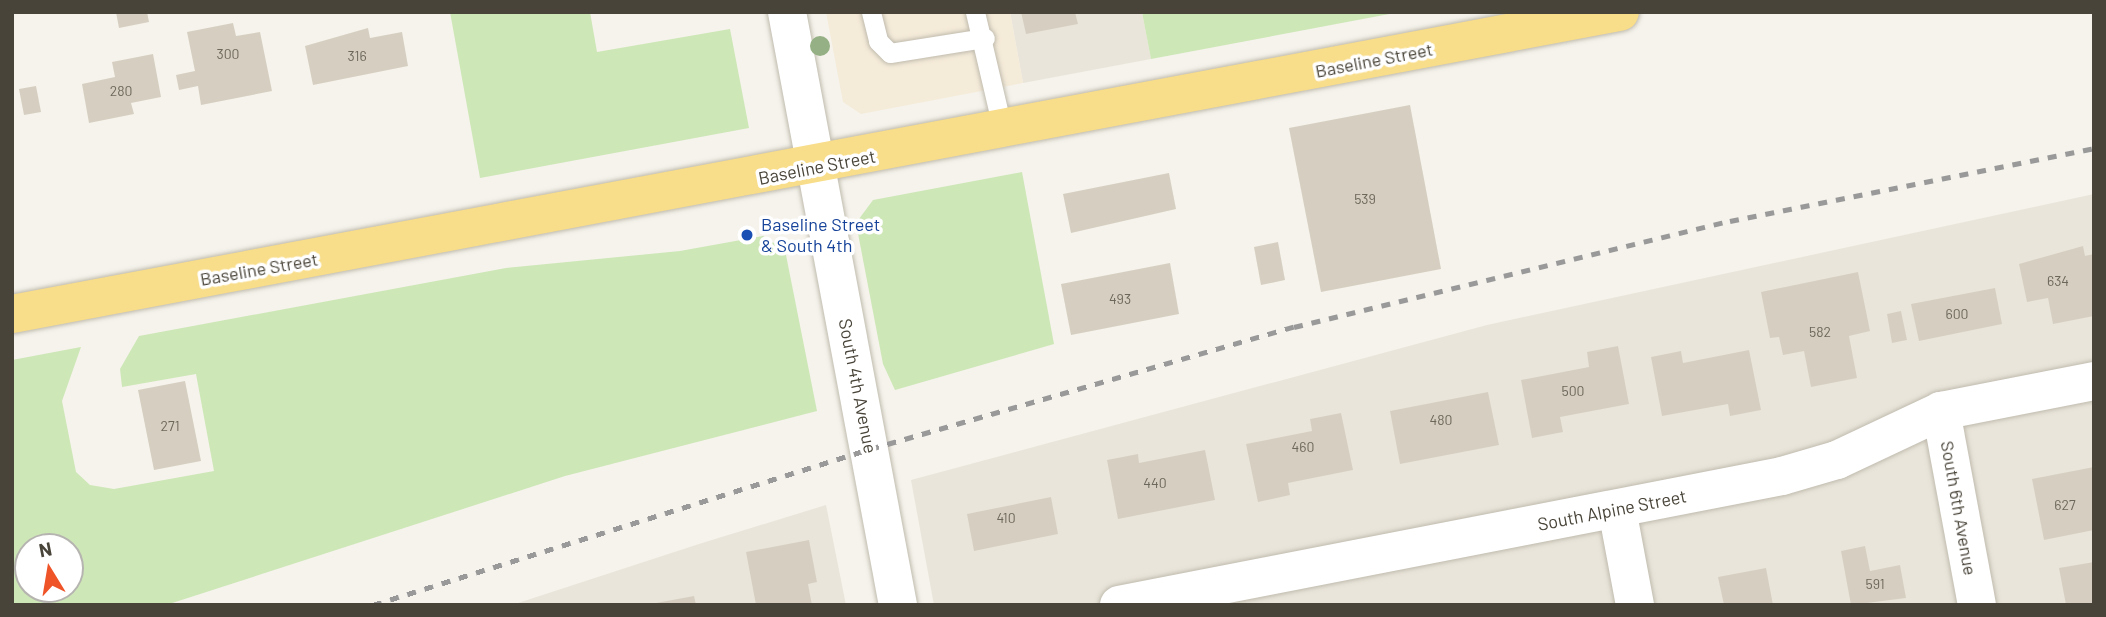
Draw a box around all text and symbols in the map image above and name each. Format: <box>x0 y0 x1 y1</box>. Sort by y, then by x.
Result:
street label: Baseline Street <box>1313 38 1435 82</box>
house number: 300 <box>216 46 240 62</box>
house number: 316 <box>347 48 367 64</box>
house number: 280 <box>110 83 132 99</box>
street label: Baseline Street <box>756 145 878 189</box>
house number: 539 <box>1354 191 1376 207</box>
place label: Baseline Street & South 4th <box>761 214 880 256</box>
marker: Baseline Street & South 4th <box>739 227 755 243</box>
street label: Baseline Street <box>198 248 320 290</box>
house number: 634 <box>2047 273 2069 289</box>
house number: 493 <box>1109 291 1131 307</box>
house number: 600 <box>1945 306 1969 322</box>
street label: South 4th Avenue <box>834 317 882 455</box>
house number: 582 <box>1809 324 1831 340</box>
house number: 500 <box>1561 383 1585 399</box>
house number: 480 <box>1430 412 1452 428</box>
house number: 271 <box>160 418 180 434</box>
house number: 460 <box>1292 439 1314 455</box>
street label: South 6th Avenue <box>1937 439 1981 577</box>
house number: 440 <box>1143 475 1167 491</box>
street label: South Alpine Street <box>1536 485 1688 535</box>
house number: 627 <box>2054 497 2076 513</box>
house number: 410 <box>996 510 1016 526</box>
north arrow <box>14 533 84 603</box>
text: N <box>37 536 54 561</box>
house number: 591 <box>1865 576 1885 592</box>

